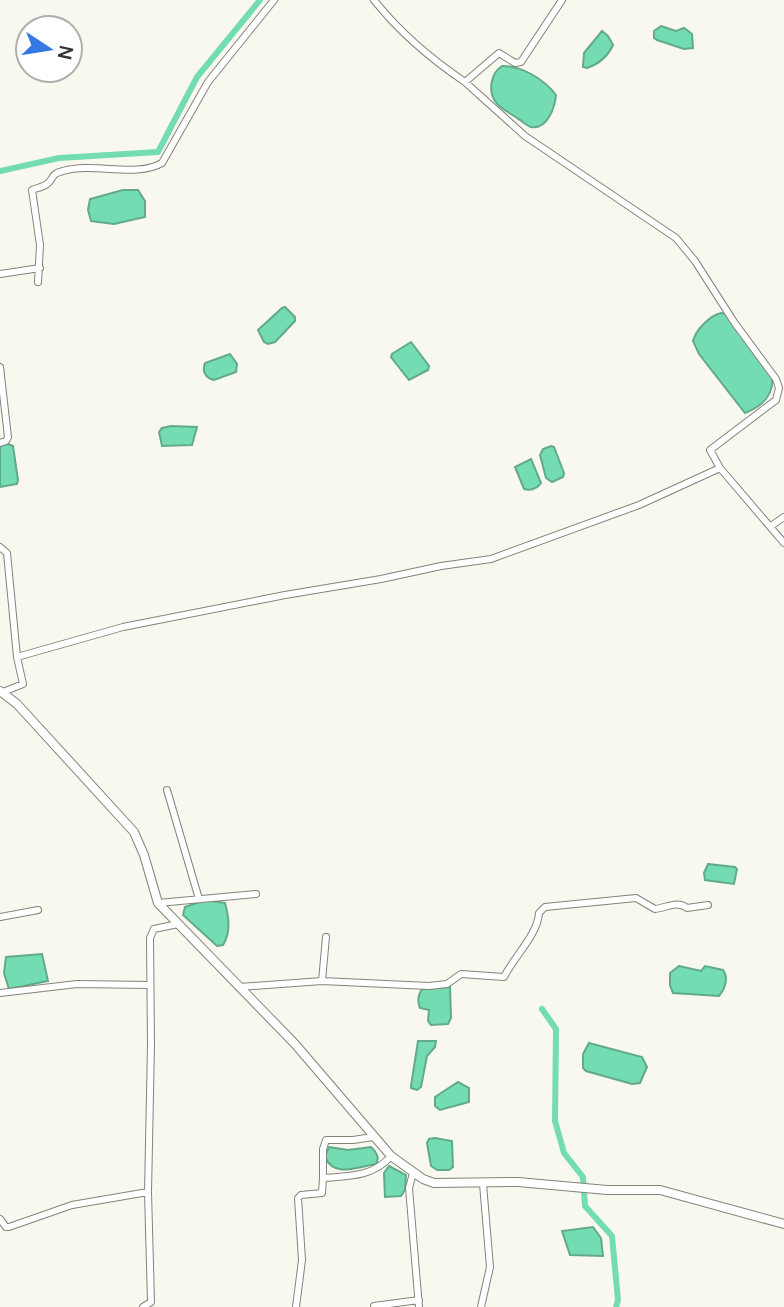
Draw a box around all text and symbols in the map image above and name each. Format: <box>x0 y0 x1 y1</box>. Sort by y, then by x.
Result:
north arrow <box>14 14 84 84</box>
text: N <box>51 43 80 62</box>

